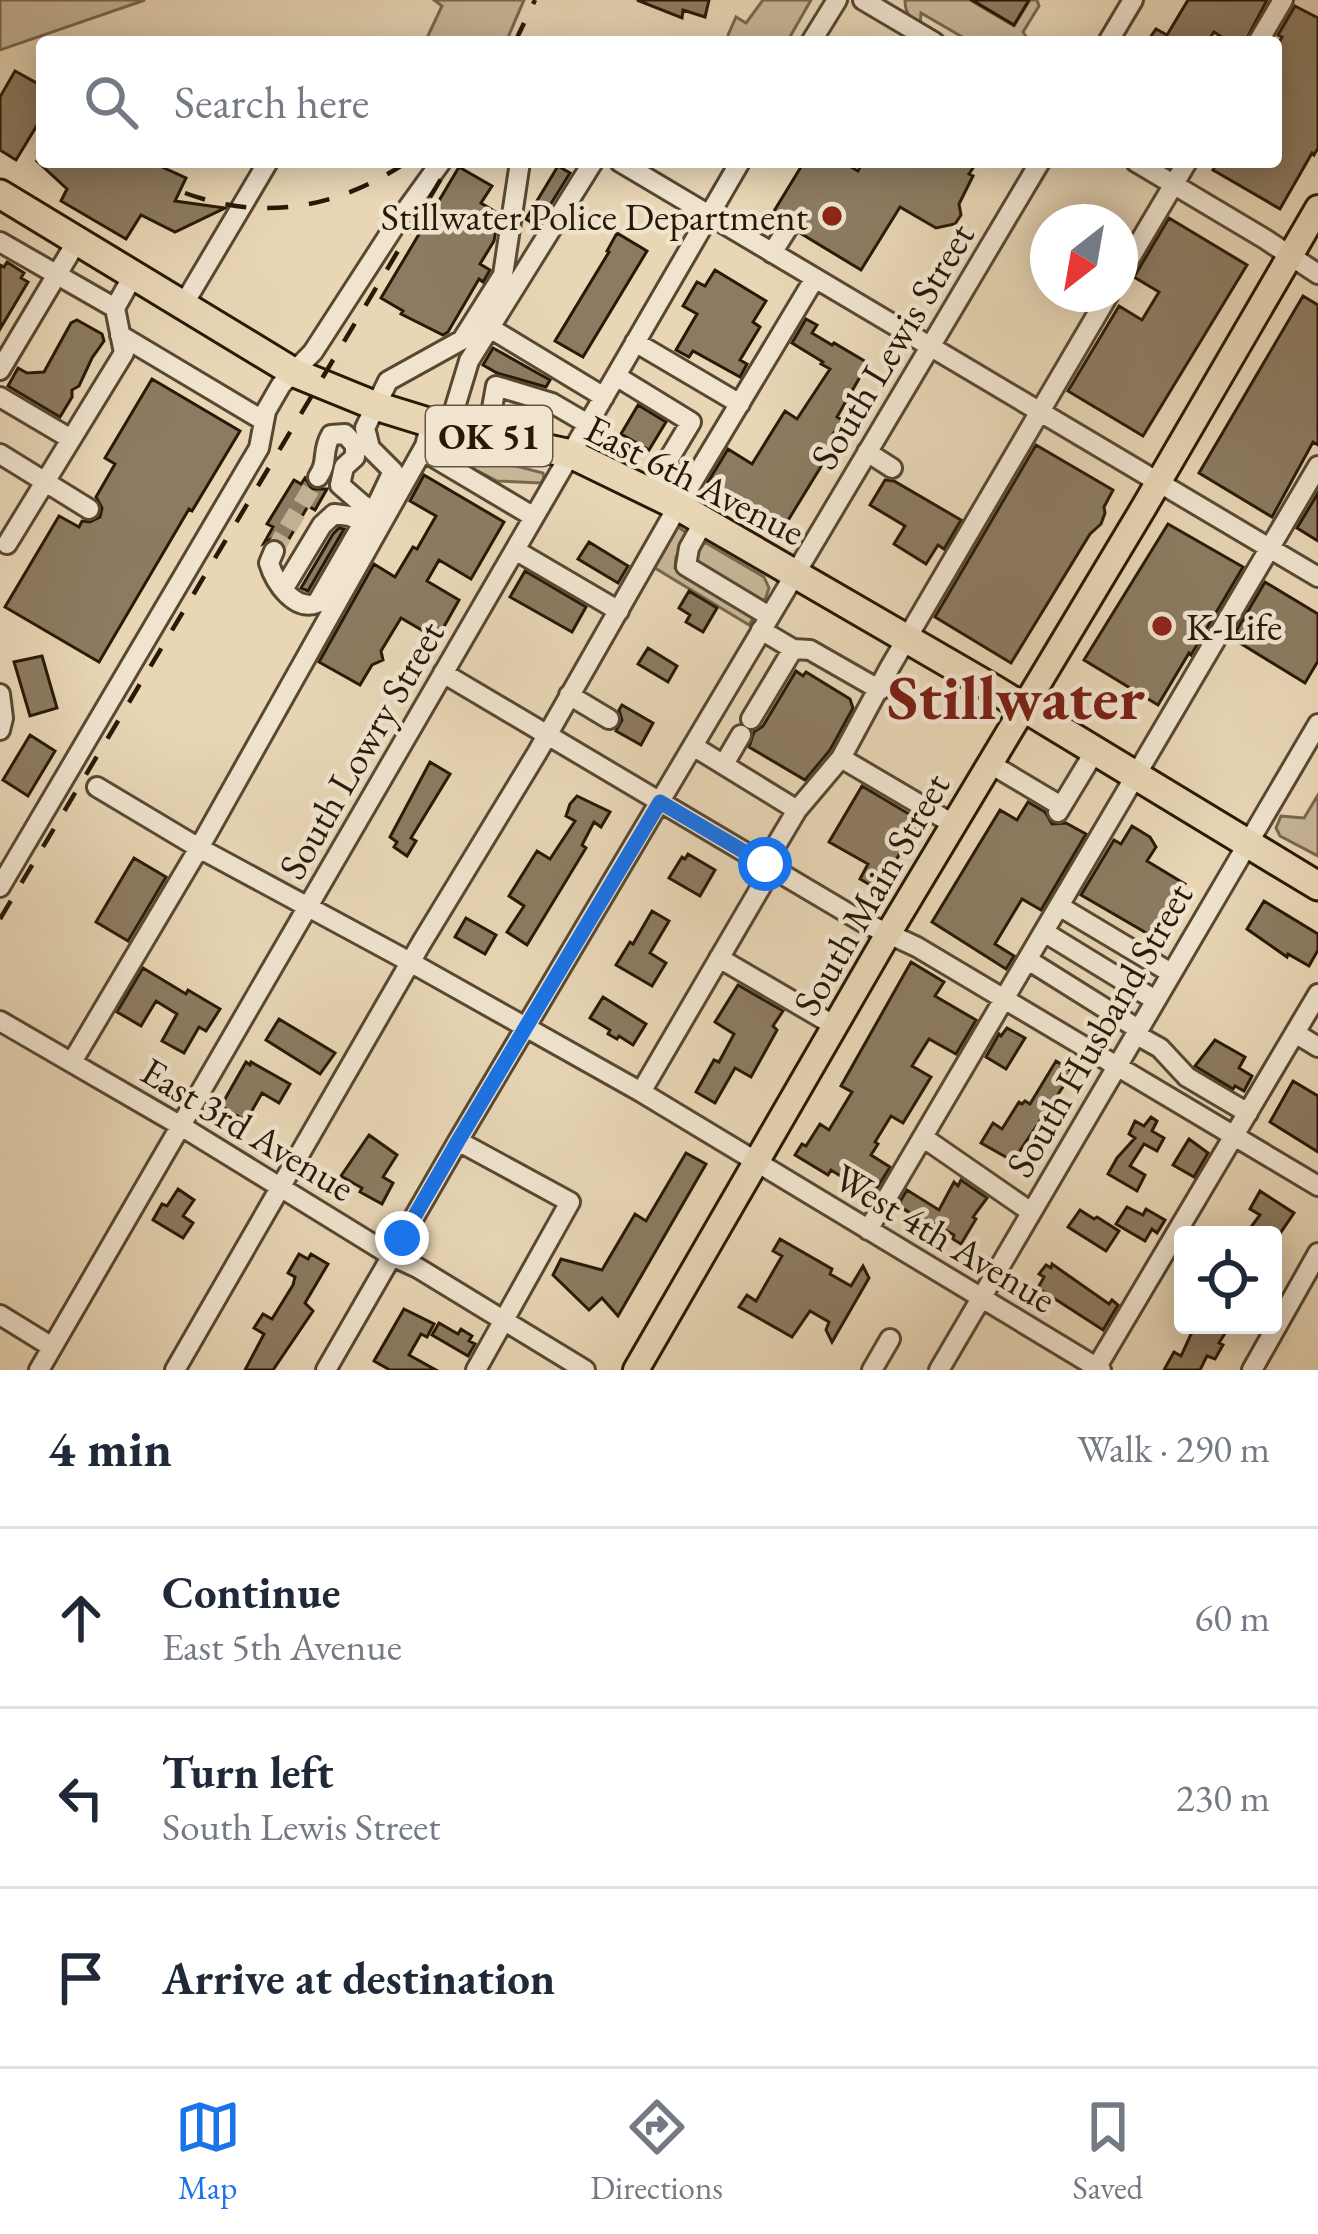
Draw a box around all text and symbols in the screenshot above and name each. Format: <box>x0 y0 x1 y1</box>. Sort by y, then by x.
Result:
search box <box>36 36 1282 168</box>
icon: search <box>78 69 144 135</box>
text: Search here <box>174 73 369 131</box>
place label: Stillwater Police Department <box>381 191 808 242</box>
marker: Stillwater Police Department <box>819 203 845 229</box>
north arrow <box>1030 204 1138 312</box>
street label: South Lewis Street <box>798 214 986 478</box>
street label: East 6th Avenue <box>576 403 814 557</box>
road number: OK 51 <box>426 406 552 466</box>
place label: K-Life <box>1186 601 1282 652</box>
street label: South Lowry Street <box>266 612 456 888</box>
marker: K-Life <box>1149 613 1175 639</box>
district label: Stillwater <box>887 656 1145 738</box>
street label: South Main Street <box>781 764 961 1024</box>
route start <box>738 837 792 891</box>
street label: South Husband Street <box>994 874 1204 1186</box>
street label: East 3rd Avenue <box>132 1045 364 1213</box>
street label: West 4th Avenue <box>825 1152 1065 1324</box>
route end <box>375 1211 429 1265</box>
map controls <box>1174 1226 1282 1334</box>
button: locate <box>1174 1226 1282 1334</box>
text: 4 min <box>48 1415 172 1481</box>
text: Walk · 290 m <box>1077 1423 1270 1474</box>
text: Continue <box>162 1563 340 1621</box>
icon: ahead <box>48 1585 114 1651</box>
text: 60 m <box>1194 1592 1270 1643</box>
text: East 5th Avenue <box>162 1621 402 1672</box>
text: Turn left <box>162 1743 334 1801</box>
icon: left <box>48 1765 114 1831</box>
text: 230 m <box>1176 1772 1270 1823</box>
text: South Lewis Street <box>162 1801 440 1852</box>
icon: arrive <box>48 1945 114 2011</box>
text: Arrive at destination <box>162 1949 555 2007</box>
tab: Map <box>175 2094 241 2209</box>
tab: Directions <box>590 2094 723 2209</box>
tab: Saved <box>1073 2094 1143 2209</box>

